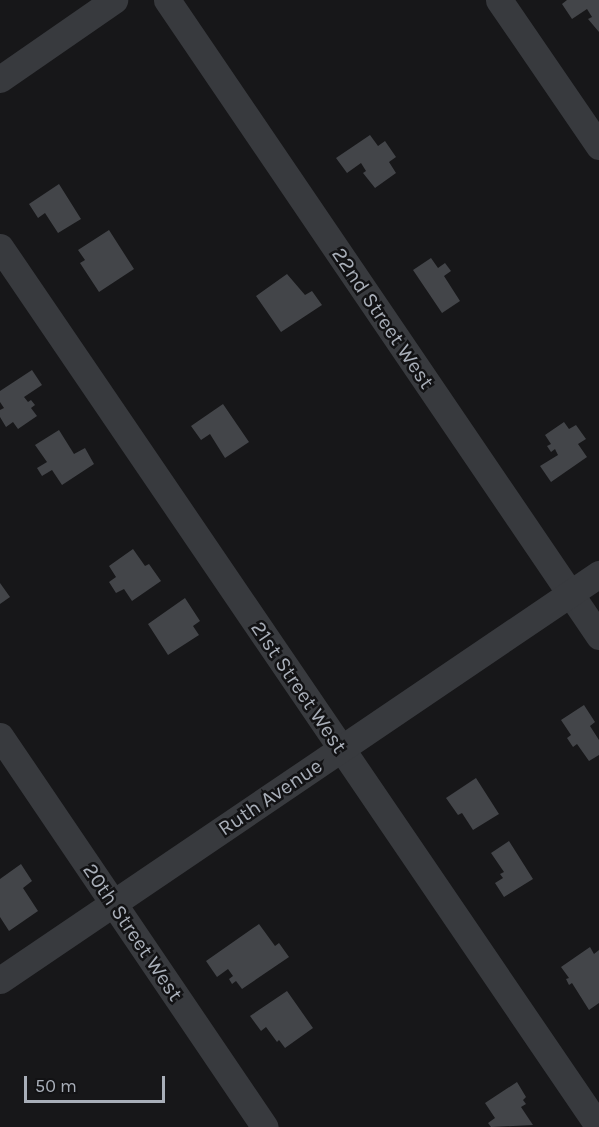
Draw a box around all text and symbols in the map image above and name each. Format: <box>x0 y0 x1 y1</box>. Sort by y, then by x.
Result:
street label: 22nd Street West <box>326 243 440 393</box>
street label: 21st Street West <box>246 616 352 758</box>
street label: Ruth Avenue <box>213 753 327 841</box>
street label: 20th Street West <box>78 858 188 1006</box>
scale bar <box>27 1064 168 1102</box>
text: 50 m <box>35 1075 77 1097</box>

